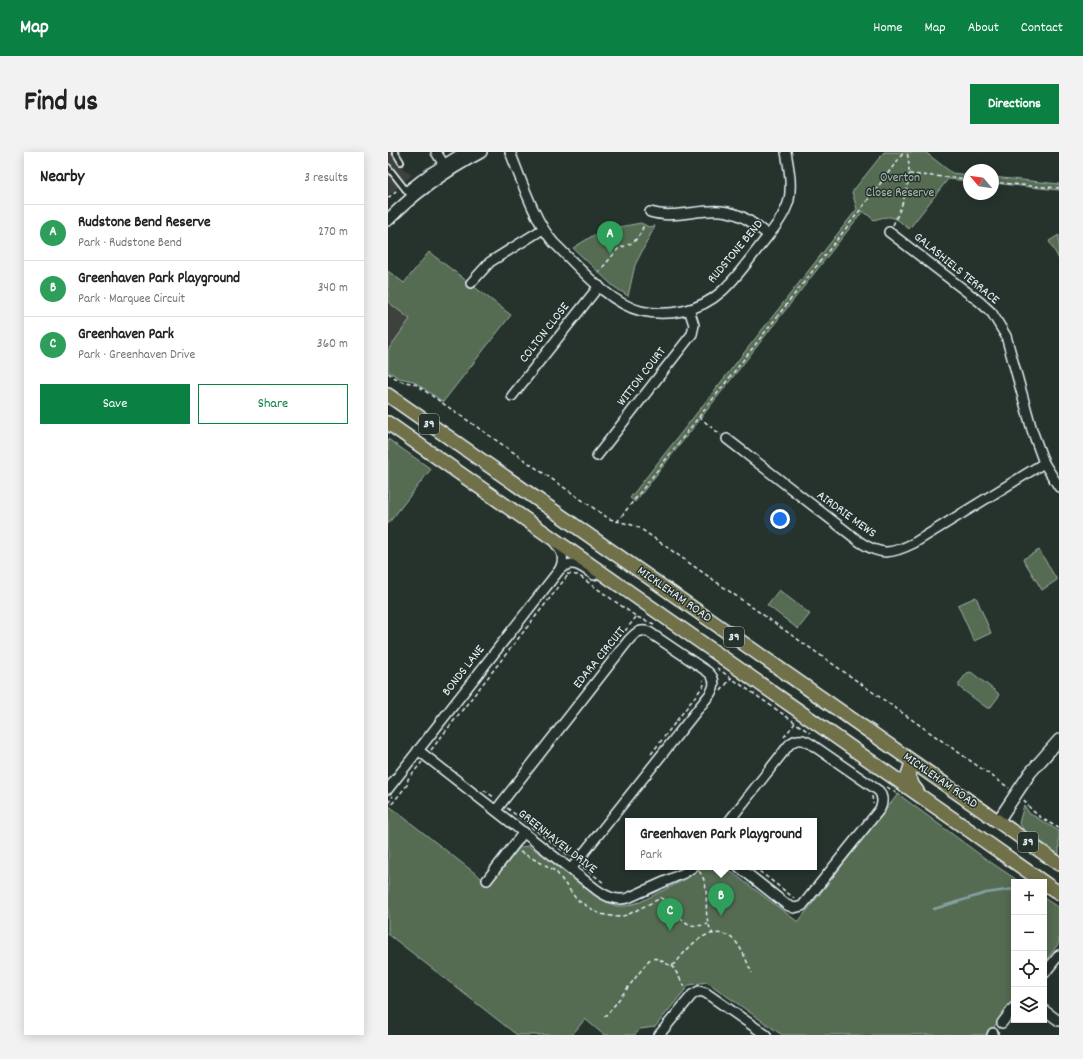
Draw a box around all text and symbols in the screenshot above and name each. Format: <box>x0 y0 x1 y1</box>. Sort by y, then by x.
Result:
text: Map <box>20 15 49 42</box>
text: Home <box>873 18 902 38</box>
text: Map <box>924 18 946 38</box>
text: About <box>968 18 999 38</box>
text: Contact <box>1021 18 1063 38</box>
text: Find us <box>24 84 98 124</box>
button: Directions <box>970 84 1059 124</box>
north arrow <box>963 164 999 200</box>
text: Nearby <box>40 166 84 190</box>
text: 3 results <box>304 169 348 188</box>
park label: Overton Close Reserve <box>866 169 935 203</box>
text: Rudstone Bend Reserve <box>78 212 211 234</box>
street label: RUDSTONE BEND <box>704 216 769 288</box>
pin: A <box>597 221 623 254</box>
text: A <box>49 223 57 242</box>
text: 270 m <box>318 223 348 242</box>
street label: GALASHIELS TERRACE <box>909 228 1003 310</box>
text: Park · Rudstone Bend <box>78 234 182 253</box>
text: Greenhaven Park Playground <box>78 268 240 290</box>
text: B <box>50 279 56 298</box>
text: 340 m <box>318 279 348 298</box>
text: Park · Marquee Circuit <box>78 290 185 309</box>
street label: COLTON CLOSE <box>515 299 575 367</box>
text: Greenhaven Park <box>78 324 174 346</box>
text: C <box>50 335 56 354</box>
text: 360 m <box>317 335 348 354</box>
street label: WITTON COURT <box>613 343 671 411</box>
text: Park · Greenhaven Drive <box>78 346 195 365</box>
button: Save <box>40 384 190 424</box>
button: Share <box>198 384 348 424</box>
road number: 39 <box>419 414 439 434</box>
street label: AIRDRIE MEWS <box>812 487 880 543</box>
your location <box>770 509 790 529</box>
street label: MICKLEHAM ROAD <box>633 562 715 628</box>
street label: EDARA CIRCUIT <box>569 623 631 693</box>
road number: 39 <box>724 627 744 647</box>
street label: BONDS LANE <box>438 641 490 701</box>
street label: MICKLEHAM ROAD <box>899 748 981 814</box>
street label: GREENHAVEN DRIVE <box>513 805 601 879</box>
popup <box>625 818 817 870</box>
text: Greenhaven Park Playground <box>640 824 802 846</box>
road number: 39 <box>1018 832 1038 852</box>
text: Park <box>640 846 662 865</box>
map controls <box>1011 879 1047 1023</box>
button: + <box>1011 879 1047 915</box>
pin: B <box>708 883 734 916</box>
pin: C <box>657 898 683 931</box>
button: − <box>1011 915 1047 951</box>
button: locate <box>1011 951 1047 987</box>
button: layers <box>1011 987 1047 1023</box>

